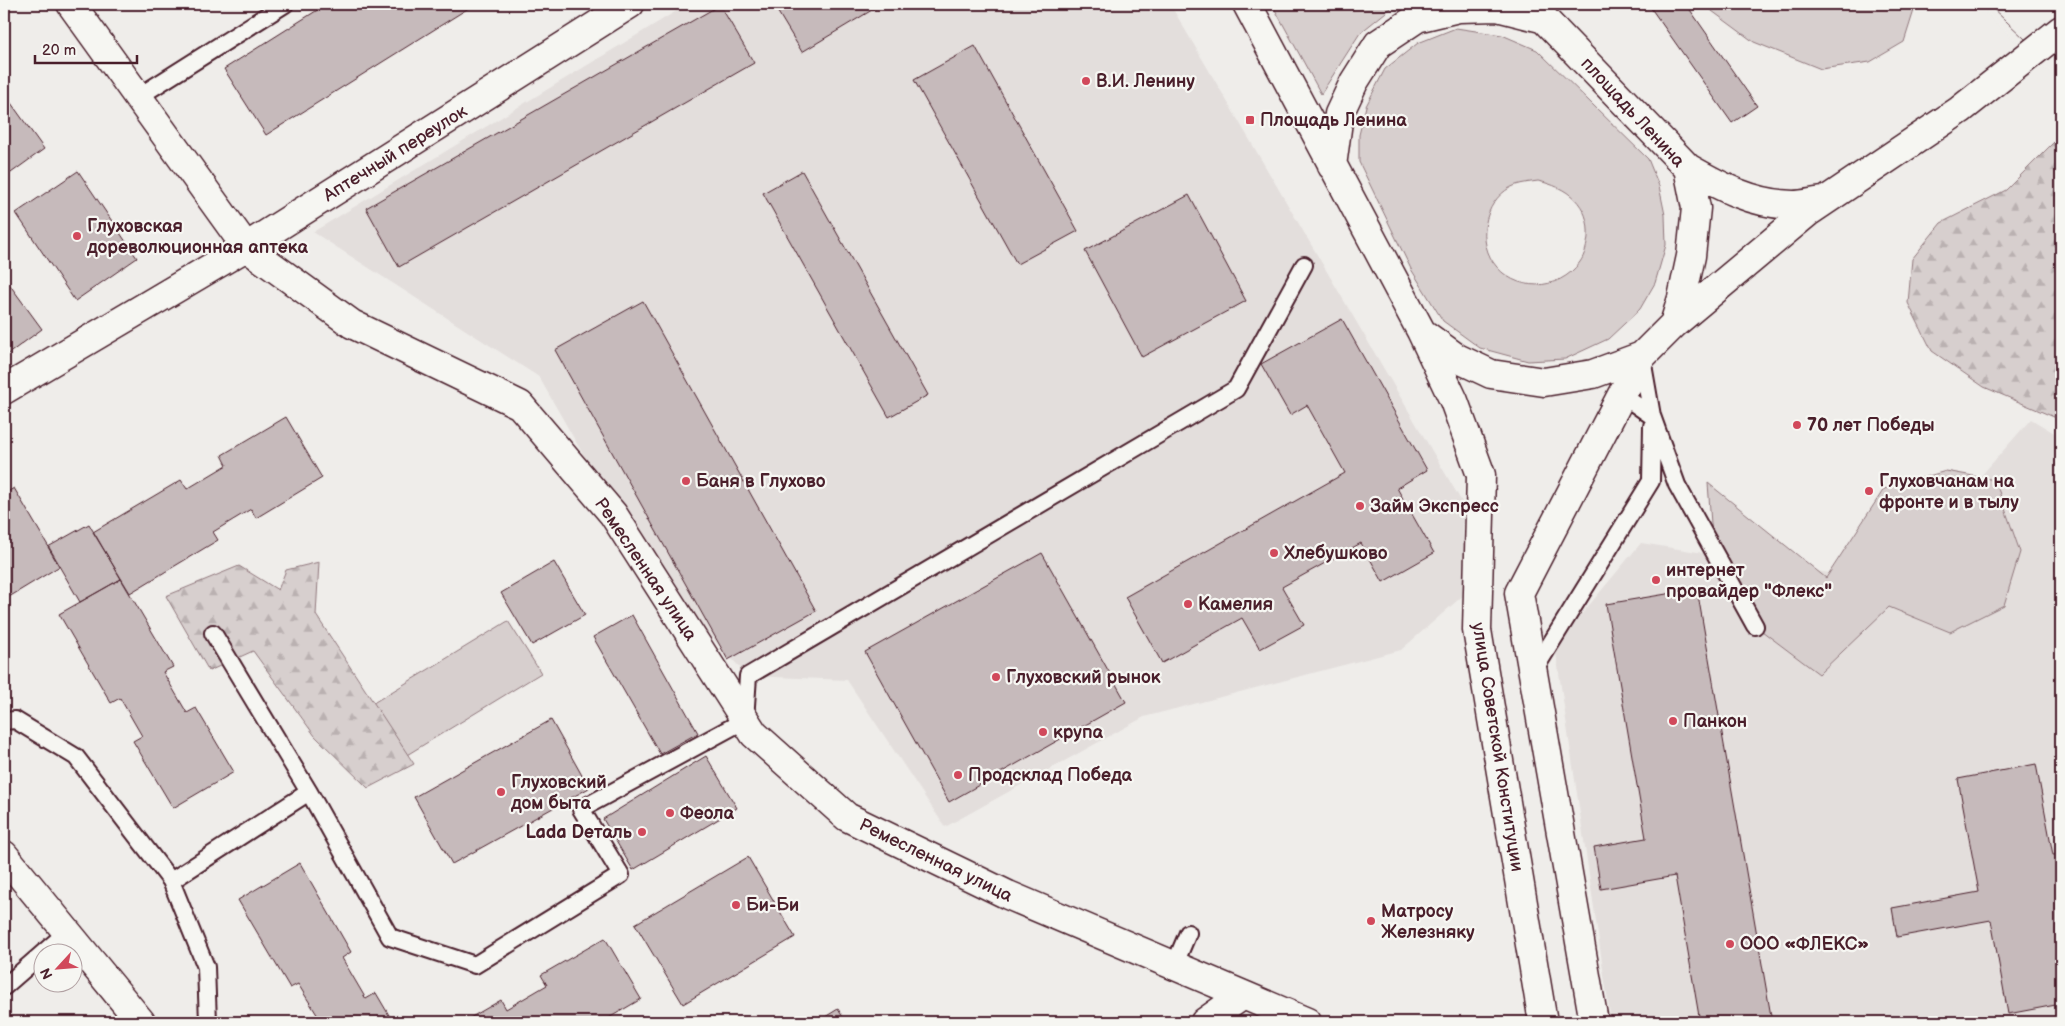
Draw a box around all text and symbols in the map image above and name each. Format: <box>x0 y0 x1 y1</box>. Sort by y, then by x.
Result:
scale bar <box>35 32 138 64</box>
text: 20 m <box>42 41 76 60</box>
street label: площадь Ленина <box>1576 53 1689 172</box>
place label: В.И. Ленину <box>1096 71 1195 92</box>
marker: В.И. Ленину <box>1080 75 1092 87</box>
street label: Аптечный переулок <box>319 100 471 207</box>
place label: Площадь Ленина <box>1260 110 1407 131</box>
marker: Площадь Ленина <box>1244 114 1256 126</box>
place label: Глуховская дореволюционная аптека <box>86 216 308 258</box>
marker: Глуховская дореволюционная аптека <box>71 230 83 242</box>
place label: 70 лет Победы <box>1807 415 1935 436</box>
marker: 70 лет Победы <box>1791 419 1803 431</box>
place label: Баня в Глухово <box>696 471 826 492</box>
place label: Глуховчанам на фронте и в тылу <box>1879 471 2019 513</box>
marker: Баня в Глухово <box>680 475 692 487</box>
marker: Глуховчанам на фронте и в тылу <box>1863 485 1875 497</box>
street label: Ремесленная улица <box>590 494 701 645</box>
place label: Займ Экспресс <box>1370 496 1499 517</box>
marker: Займ Экспресс <box>1354 500 1366 512</box>
place label: Хлебушково <box>1283 543 1388 564</box>
marker: Хлебушково <box>1268 547 1280 559</box>
place label: интернет провайдер "Флекс" <box>1666 560 1832 602</box>
marker: интернет провайдер "Флекс" <box>1650 574 1662 586</box>
place label: Камелия <box>1198 594 1273 615</box>
marker: Камелия <box>1182 598 1194 610</box>
street label: улица Советской Конституции <box>1467 621 1528 873</box>
place label: Глуховский рынок <box>1006 667 1161 688</box>
marker: Глуховский рынок <box>990 671 1002 683</box>
place label: Панкон <box>1683 711 1747 732</box>
marker: Панкон <box>1667 715 1679 727</box>
place label: крупа <box>1053 722 1104 743</box>
marker: крупа <box>1037 726 1049 738</box>
place label: Продсклад Победа <box>968 765 1133 786</box>
marker: Продсклад Победа <box>952 769 964 781</box>
place label: Глуховский дом быта <box>510 772 607 814</box>
marker: Глуховский дом быта <box>495 786 507 798</box>
place label: Феола <box>680 803 735 824</box>
marker: Феола <box>664 807 676 819</box>
street label: Ремесленная улица <box>856 814 1016 907</box>
place label: Lada Dеталь <box>525 822 633 843</box>
marker: Lada Dеталь <box>636 826 648 838</box>
place label: Би-Би <box>746 895 799 916</box>
marker: Би-Би <box>730 899 742 911</box>
place label: Матросу Железняку <box>1381 901 1475 943</box>
marker: Матросу Железняку <box>1365 915 1377 927</box>
place label: ООО «ФЛЕКС» <box>1740 934 1869 955</box>
marker: ООО «ФЛЕКС» <box>1724 938 1736 950</box>
north arrow <box>32 944 82 994</box>
text: N <box>37 965 57 982</box>

